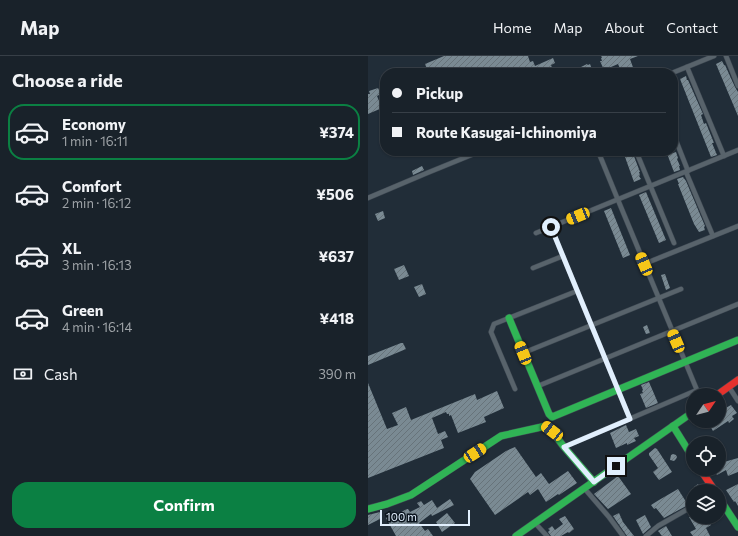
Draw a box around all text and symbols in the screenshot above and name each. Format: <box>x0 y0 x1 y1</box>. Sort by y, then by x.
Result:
text: Map <box>20 16 59 39</box>
text: Home <box>493 19 532 36</box>
text: Map <box>554 19 582 36</box>
text: About <box>604 19 644 36</box>
text: Contact <box>666 19 718 36</box>
text: Choose a ride <box>12 69 123 91</box>
text: Pickup <box>416 84 463 102</box>
icon: car <box>14 114 50 150</box>
text: Economy <box>62 115 126 133</box>
text: ¥374 <box>319 123 354 141</box>
text: Route Kasugai-Ichinomiya <box>416 123 597 141</box>
text: 1 min · 16:11 <box>62 133 128 149</box>
icon: car <box>14 176 50 212</box>
text: Comfort <box>62 177 122 195</box>
text: ¥506 <box>316 185 354 203</box>
text: 2 min · 16:12 <box>62 195 131 211</box>
car <box>565 206 591 226</box>
route start <box>542 218 560 236</box>
icon: car <box>14 238 50 274</box>
text: XL <box>62 239 81 257</box>
text: ¥637 <box>318 247 354 265</box>
car <box>634 251 654 277</box>
text: 3 min · 16:13 <box>62 257 132 273</box>
icon: car <box>14 300 50 336</box>
text: Green <box>62 301 103 319</box>
text: ¥418 <box>319 309 354 327</box>
text: 4 min · 16:14 <box>62 319 132 335</box>
car <box>666 328 686 354</box>
car <box>513 340 533 366</box>
icon: cash <box>12 363 34 385</box>
text: Cash <box>44 365 78 383</box>
text: 390 m <box>318 366 356 382</box>
north arrow <box>686 388 726 428</box>
map controls <box>686 388 726 524</box>
car <box>539 419 565 443</box>
button: locate <box>686 436 726 476</box>
car <box>462 441 488 465</box>
route end <box>607 457 625 475</box>
button: Confirm <box>12 482 356 528</box>
button: layers <box>686 484 726 524</box>
scale bar <box>380 508 470 527</box>
text: 100 m <box>386 510 417 523</box>

